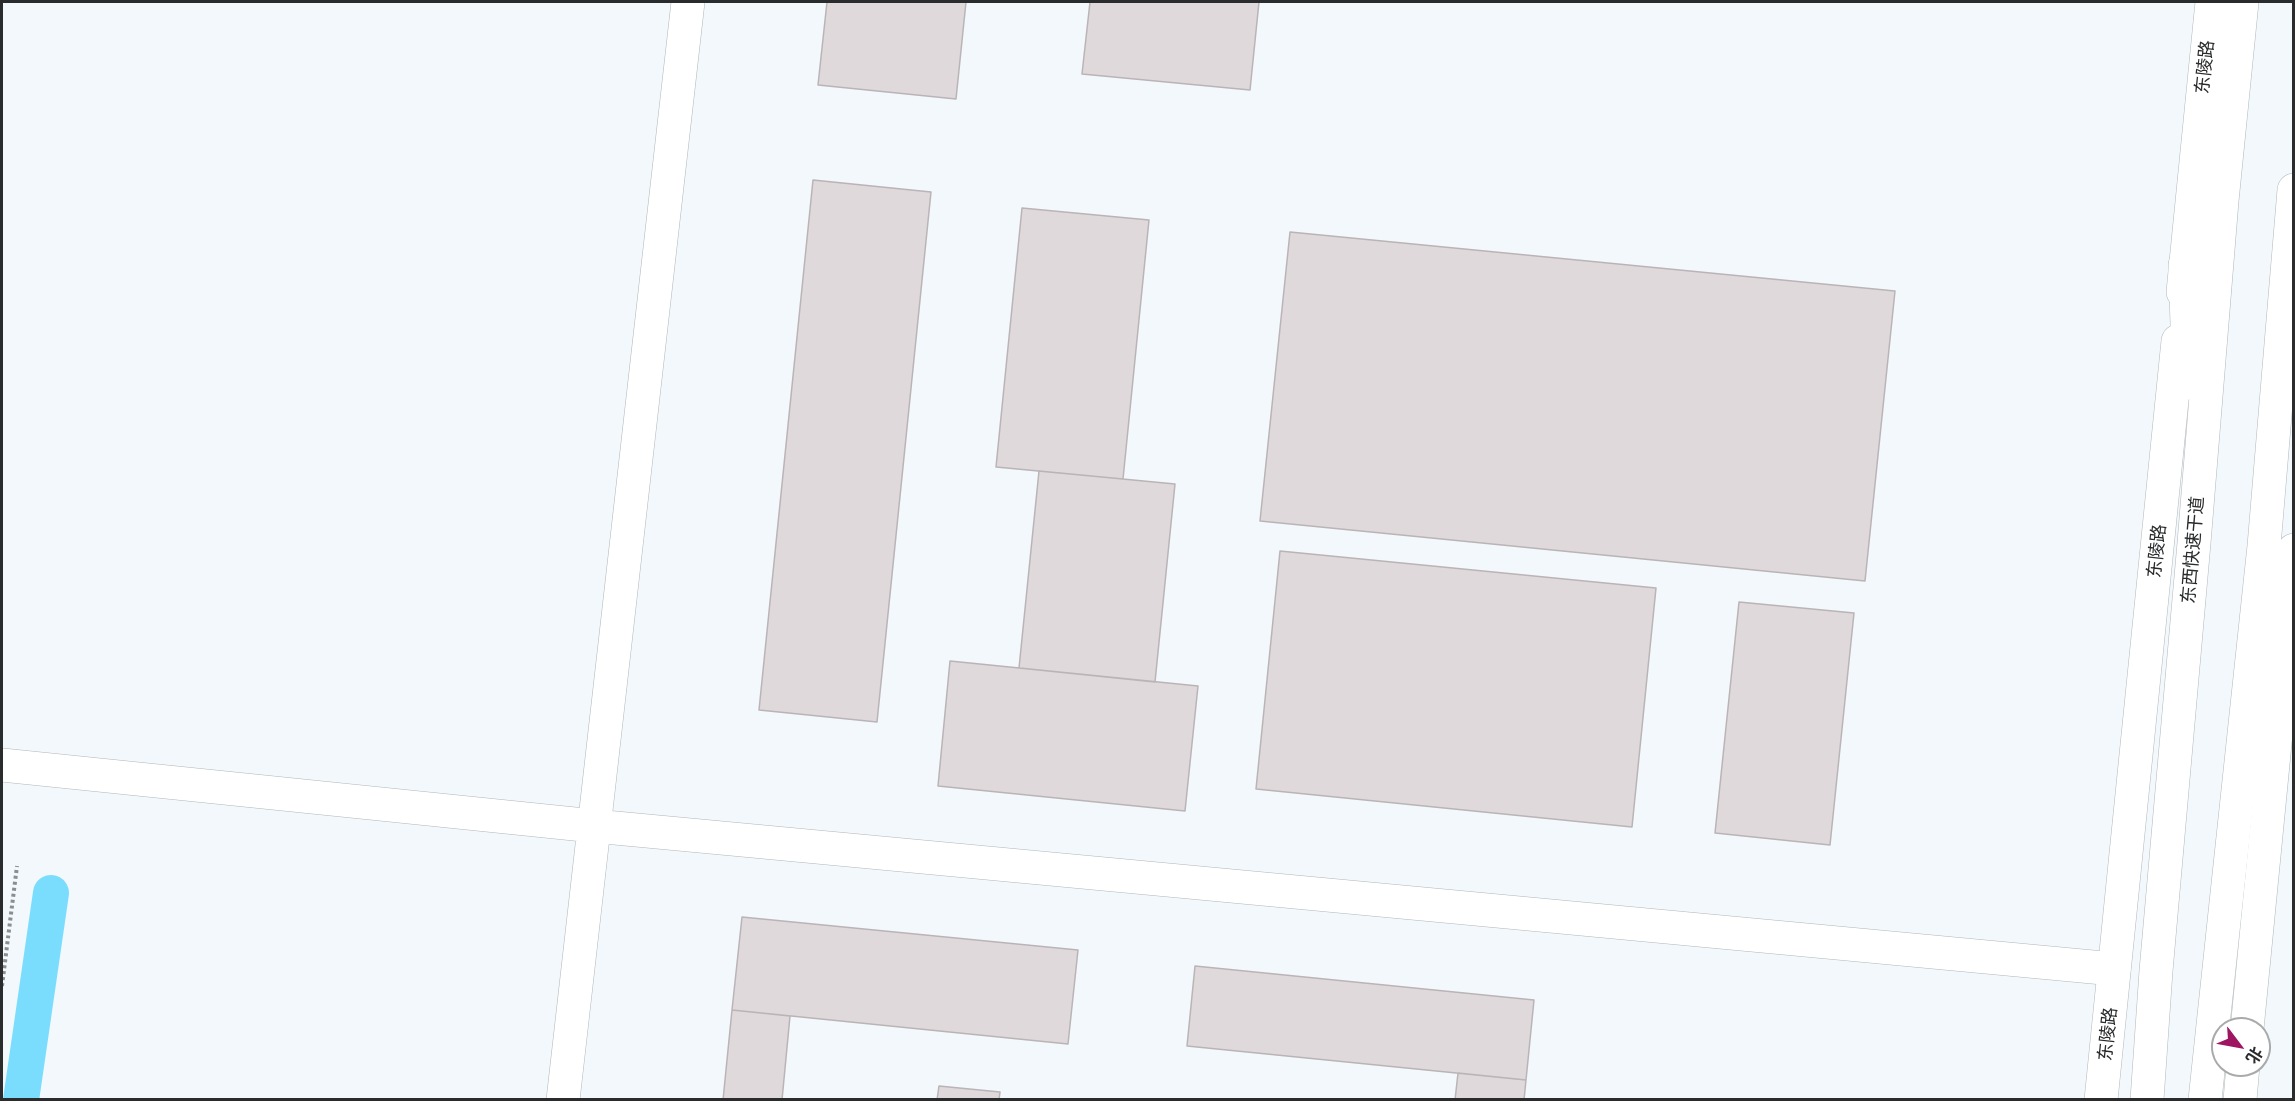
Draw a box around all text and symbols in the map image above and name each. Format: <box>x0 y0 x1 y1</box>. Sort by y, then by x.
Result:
street label: 东陵路 <box>2191 39 2219 95</box>
street label: 东西快速干道 <box>2178 495 2208 605</box>
street label: 东陵路 <box>2143 523 2171 579</box>
street label: 东陵路 <box>2094 1006 2122 1062</box>
north arrow <box>2211 1017 2271 1077</box>
text: 北 <box>2242 1043 2267 1068</box>

